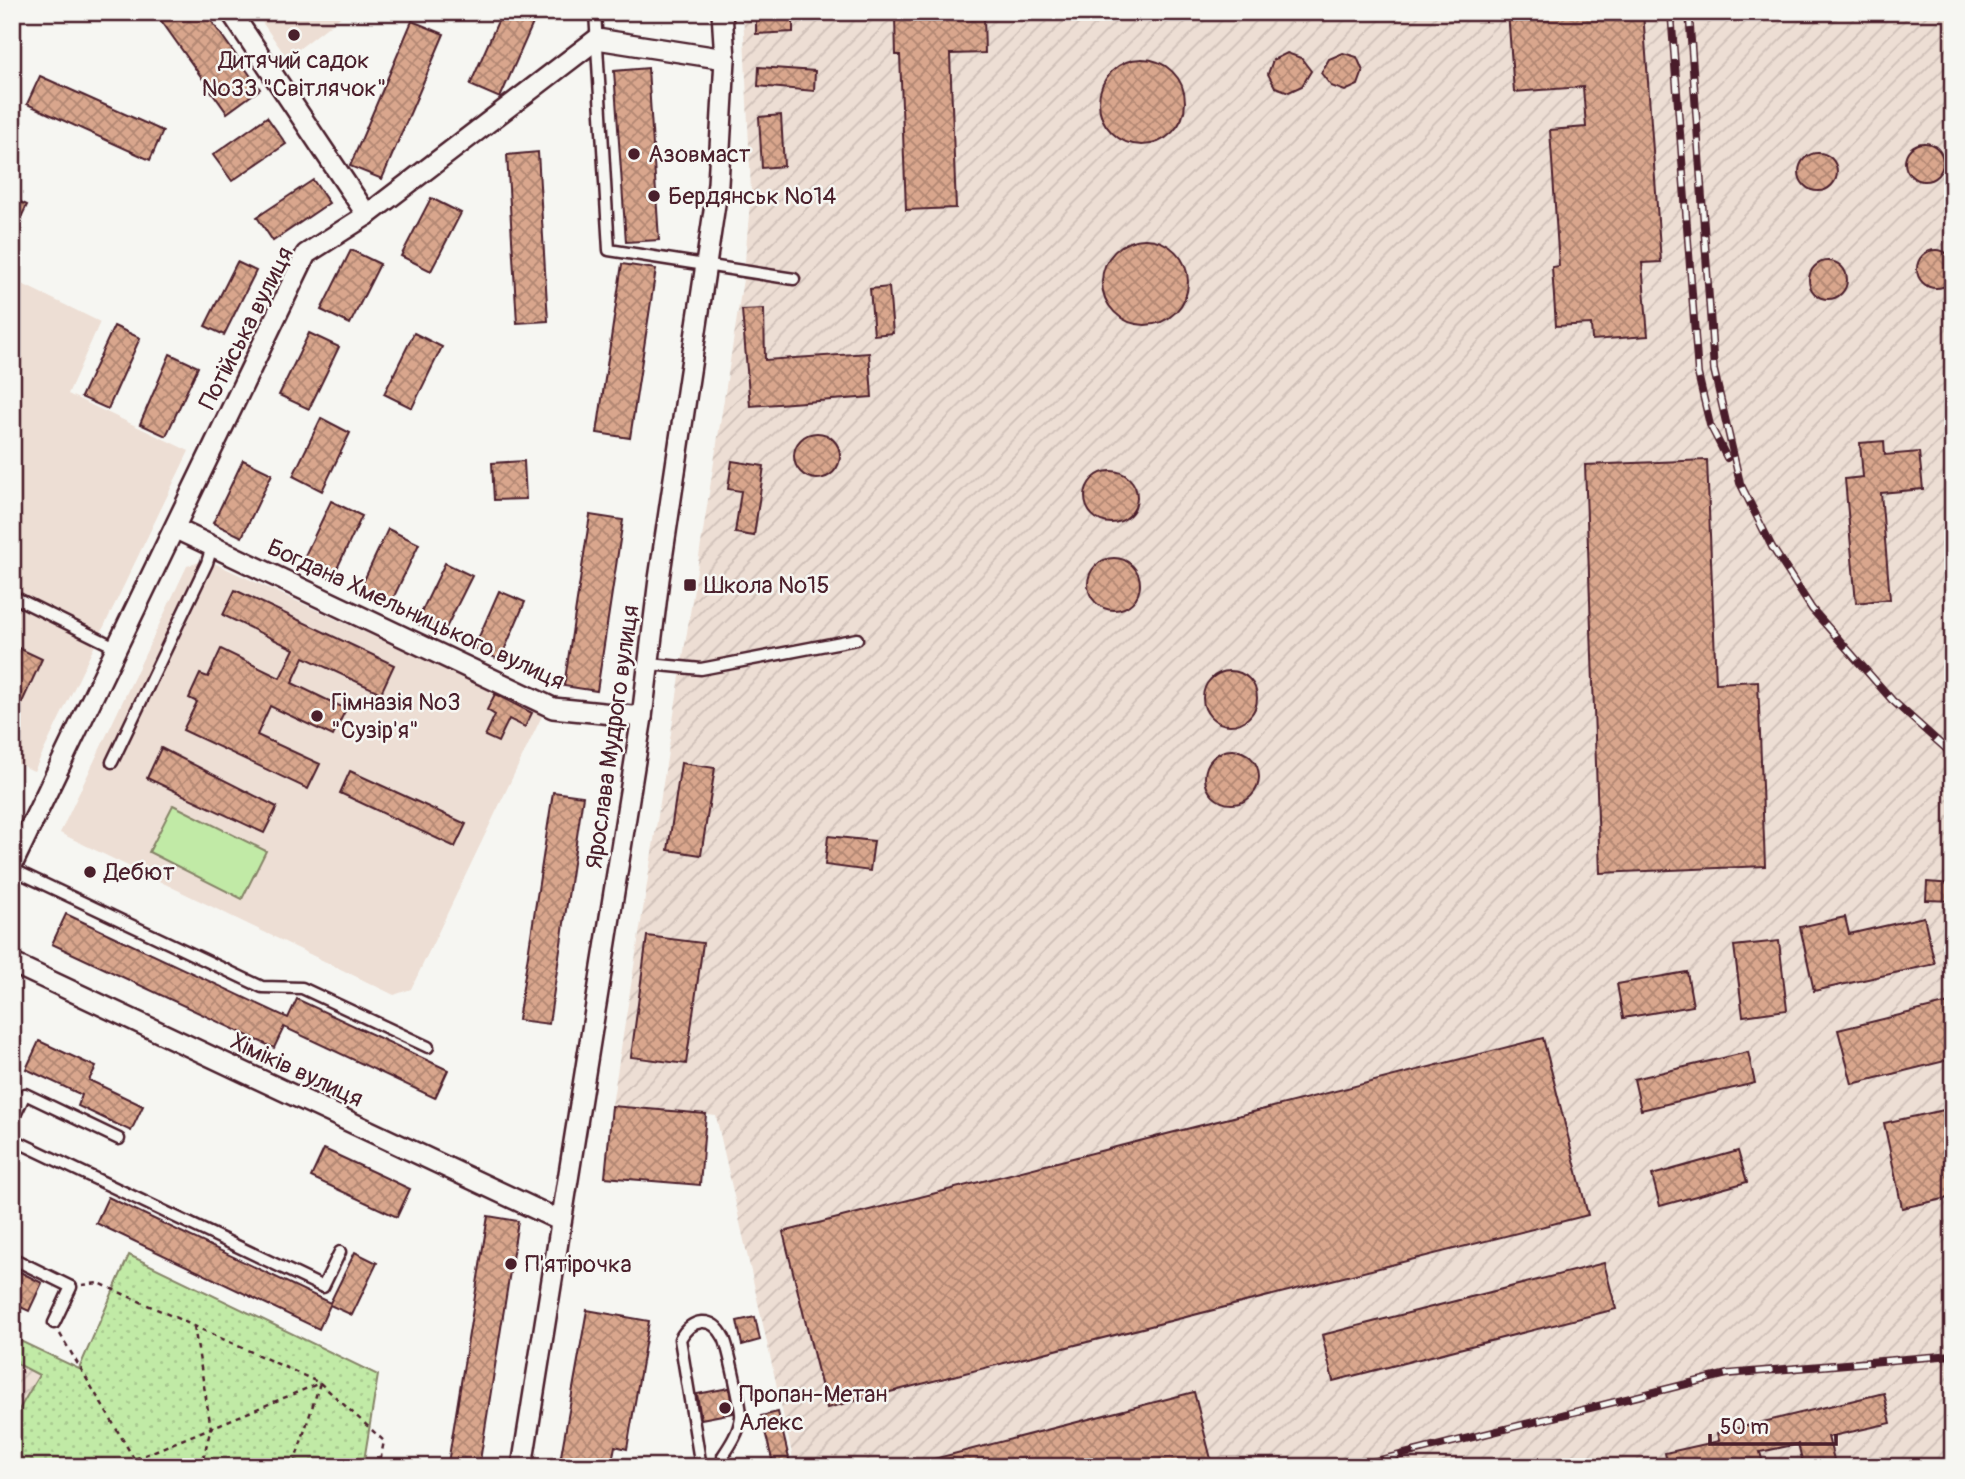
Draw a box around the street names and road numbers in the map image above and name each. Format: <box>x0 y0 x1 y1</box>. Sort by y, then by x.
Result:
street label: Потійська вулиця <box>193 242 300 414</box>
street label: Богдана Хмельницького вулиця <box>263 533 569 696</box>
street label: Ярослава Мудрого вулиця <box>580 603 645 871</box>
street label: Хіміків вулиця <box>226 1027 368 1114</box>

